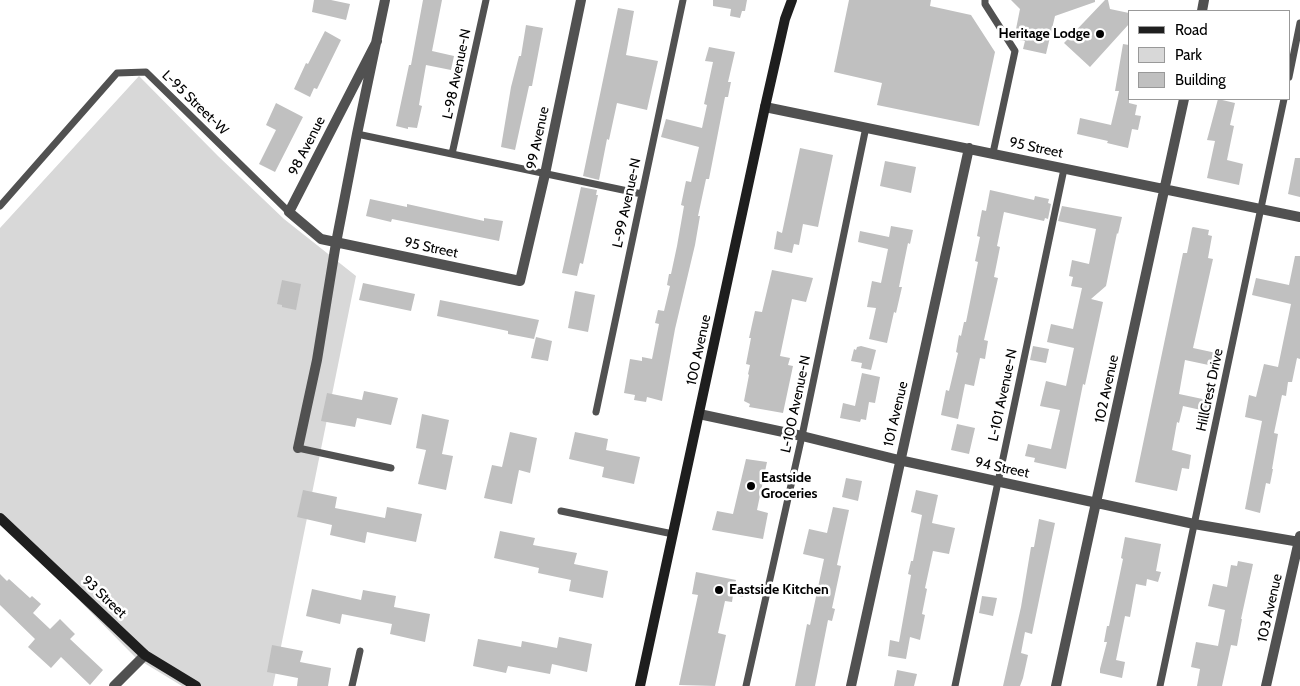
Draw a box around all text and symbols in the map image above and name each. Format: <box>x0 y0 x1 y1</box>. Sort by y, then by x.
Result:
legend <box>1128 10 1290 100</box>
text: Road <box>1175 21 1208 39</box>
place label: Heritage Lodge <box>999 26 1090 42</box>
street label: L-98 Avenue-N <box>439 27 475 121</box>
marker: Heritage Lodge <box>1094 28 1106 40</box>
text: Park <box>1175 46 1202 64</box>
street label: L-95 Street-W <box>158 67 232 139</box>
text: Building <box>1175 71 1226 89</box>
street label: 99 Avenue <box>523 105 553 171</box>
street label: 98 Avenue <box>285 114 329 178</box>
street label: 95 Street <box>1008 134 1064 162</box>
street label: L-99 Avenue-N <box>609 157 645 249</box>
street label: 95 Street <box>403 234 459 262</box>
street label: 100 Avenue <box>683 313 715 387</box>
street label: L-101 Avenue-N <box>985 347 1021 443</box>
street label: HillCrest Drive <box>1193 347 1227 433</box>
street label: 102 Avenue <box>1092 353 1122 425</box>
street label: L-100 Avenue-N <box>777 354 815 454</box>
street label: 101 Avenue <box>880 380 912 448</box>
street label: 94 Street <box>973 454 1031 482</box>
place label: Eastside Groceries <box>761 470 817 502</box>
marker: Eastside Groceries <box>745 480 757 492</box>
street label: 93 Street <box>78 572 130 622</box>
street label: 103 Avenue <box>1254 572 1286 644</box>
place label: Eastside Kitchen <box>729 582 829 598</box>
marker: Eastside Kitchen <box>713 584 725 596</box>

